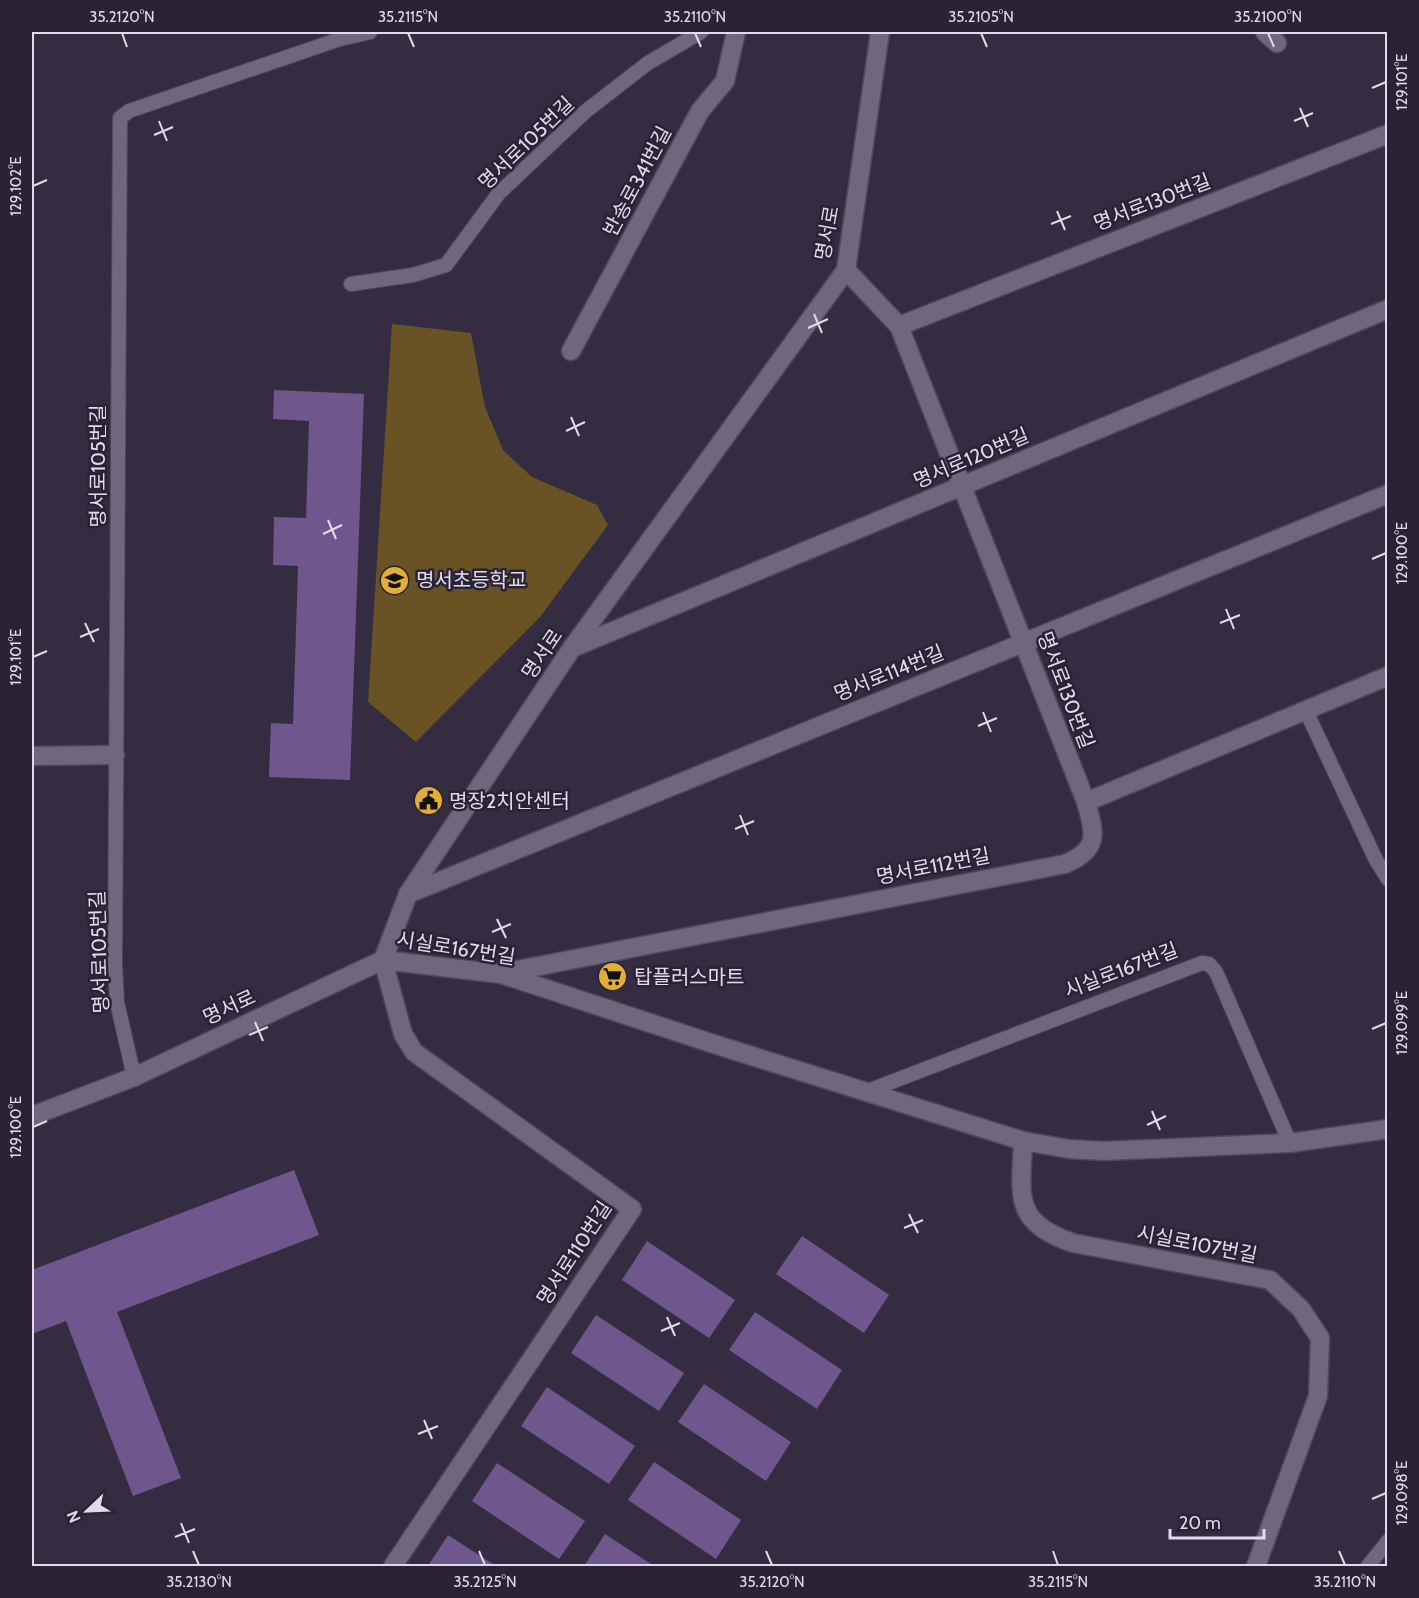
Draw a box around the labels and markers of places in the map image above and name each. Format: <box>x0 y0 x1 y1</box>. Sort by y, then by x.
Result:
school or university icon: 명서초등학교 <box>379 564 411 596</box>
place label: 명서초등학교 <box>416 568 526 592</box>
public building icon: 명장2치안센터 <box>412 785 444 817</box>
place label: 명장2치안센터 <box>449 789 570 813</box>
supermarket icon: 탑플러스마트 <box>597 961 629 993</box>
place label: 탑플러스마트 <box>634 965 744 989</box>

